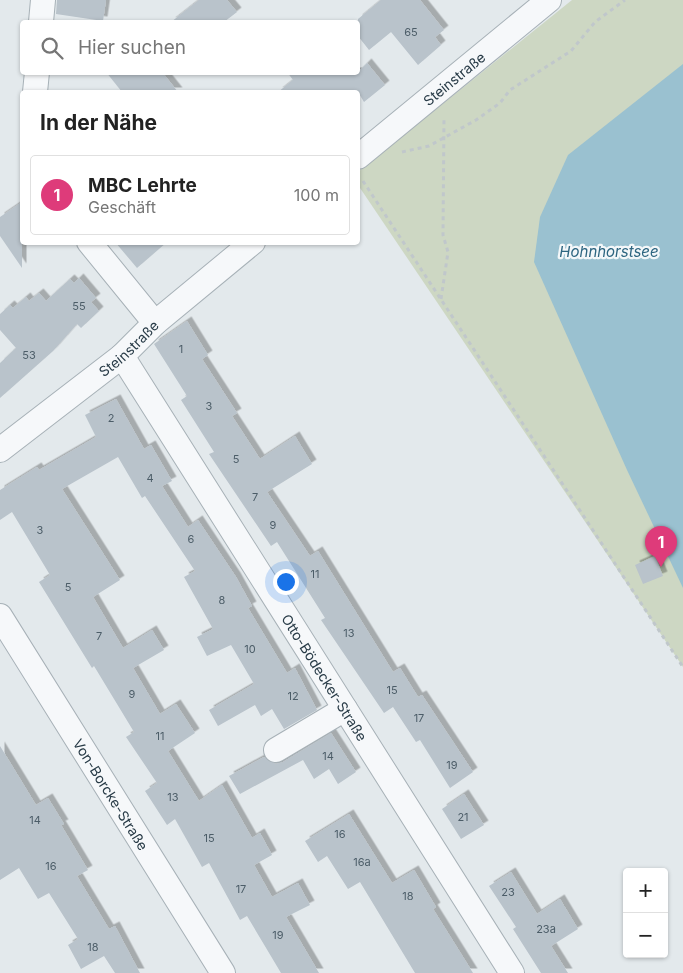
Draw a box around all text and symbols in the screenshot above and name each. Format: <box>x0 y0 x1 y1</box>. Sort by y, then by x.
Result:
search box <box>20 20 360 75</box>
house number: 65 <box>404 25 418 39</box>
icon: search <box>38 34 66 62</box>
text: Hier suchen <box>78 36 186 59</box>
street label: Steinstraße <box>419 48 488 109</box>
text: In der Nähe <box>40 110 157 135</box>
text: MBC Lehrte <box>88 174 197 197</box>
text: 1 <box>54 185 60 205</box>
text: 100 m <box>294 185 339 205</box>
text: Geschäft <box>88 197 156 217</box>
water label: Hohnhorstsee <box>559 242 659 261</box>
house number: 55 <box>72 299 86 313</box>
street label: Steinstraße <box>95 316 162 380</box>
house number: 1 <box>179 342 183 356</box>
house number: 53 <box>22 348 36 362</box>
house number: 3 <box>206 399 213 413</box>
house number: 2 <box>108 411 114 425</box>
house number: 5 <box>233 452 240 466</box>
house number: 4 <box>146 471 154 485</box>
house number: 7 <box>252 490 258 504</box>
house number: 9 <box>270 518 277 532</box>
house number: 3 <box>37 523 44 537</box>
pin: 1 <box>645 526 677 567</box>
house number: 6 <box>188 532 195 546</box>
house number: 11 <box>311 567 319 581</box>
your location <box>273 569 299 595</box>
house number: 5 <box>65 580 72 594</box>
house number: 8 <box>219 593 226 607</box>
street label: Otto-Bödecker-Straße <box>279 611 371 744</box>
house number: 13 <box>343 626 355 640</box>
house number: 7 <box>96 629 102 643</box>
house number: 10 <box>244 642 256 656</box>
house number: 15 <box>386 683 398 697</box>
house number: 9 <box>129 687 136 701</box>
house number: 12 <box>287 689 299 703</box>
house number: 17 <box>414 711 424 725</box>
house number: 11 <box>156 729 164 743</box>
street label: Von-Borcke-Straße <box>70 735 152 853</box>
house number: 14 <box>322 749 334 763</box>
house number: 19 <box>446 758 458 772</box>
house number: 13 <box>167 790 179 804</box>
house number: 21 <box>457 810 469 824</box>
house number: 14 <box>29 813 41 827</box>
house number: 16 <box>334 827 346 841</box>
house number: 15 <box>203 831 215 845</box>
house number: 16a <box>353 855 371 869</box>
house number: 16 <box>45 859 57 873</box>
map controls <box>623 868 668 958</box>
button: + <box>623 868 668 913</box>
house number: 17 <box>236 882 246 896</box>
house number: 23 <box>501 885 515 899</box>
house number: 18 <box>402 889 414 903</box>
button: − <box>623 913 668 958</box>
house number: 23a <box>536 922 556 936</box>
house number: 19 <box>272 928 284 942</box>
house number: 18 <box>87 940 99 954</box>

